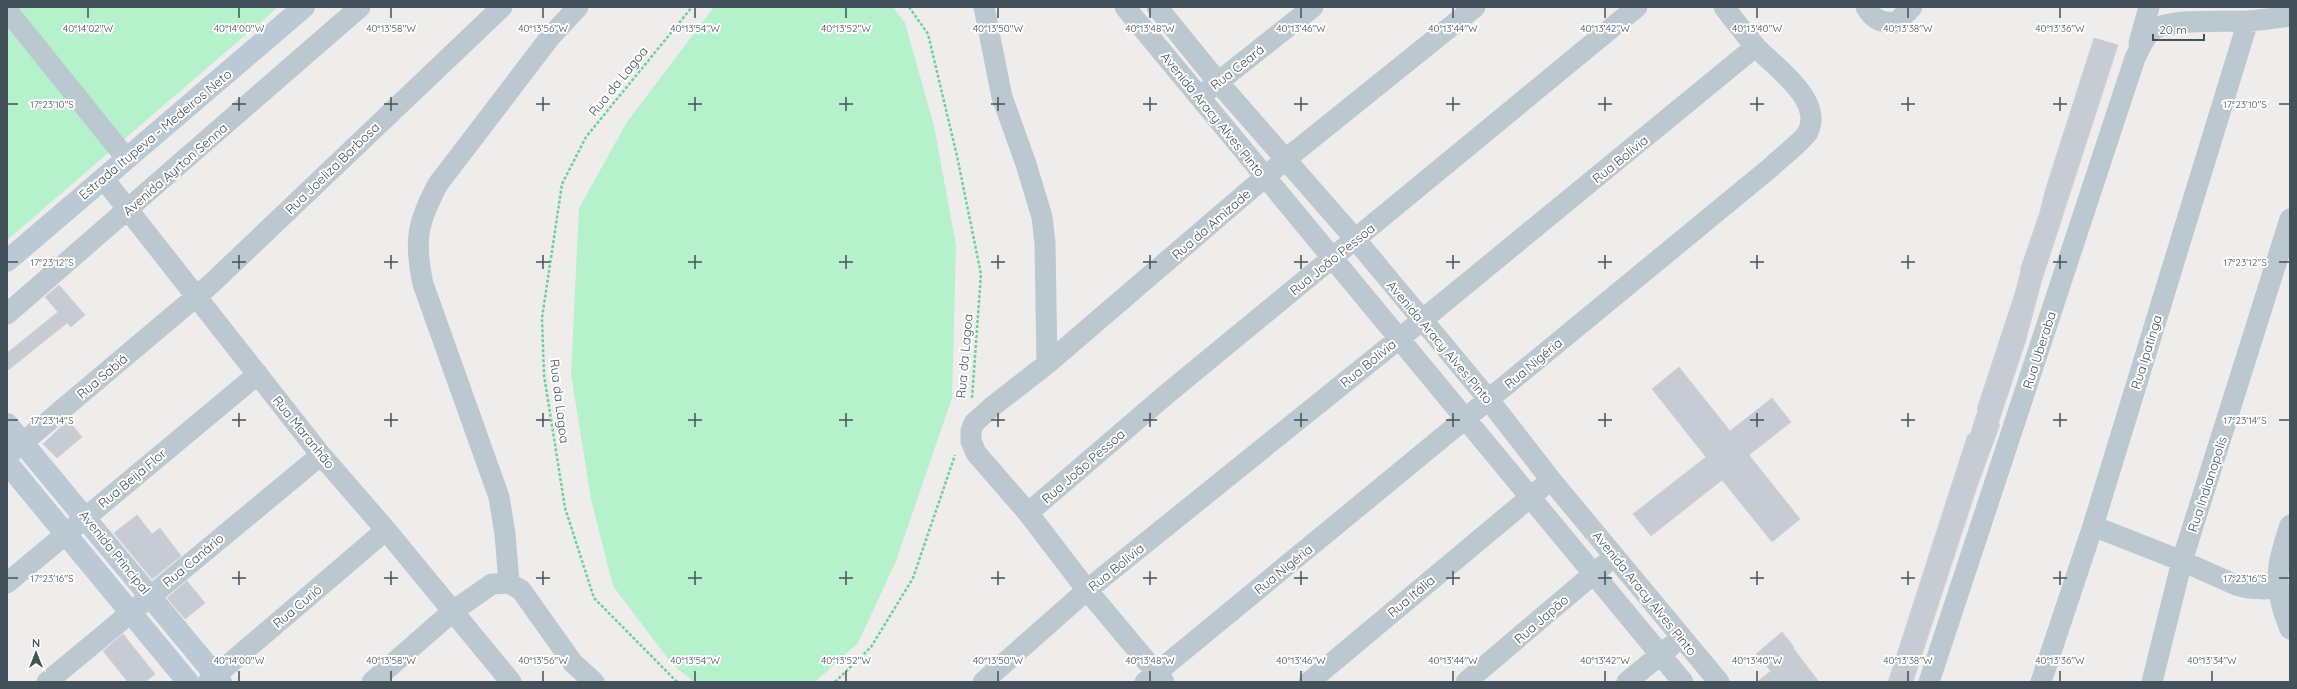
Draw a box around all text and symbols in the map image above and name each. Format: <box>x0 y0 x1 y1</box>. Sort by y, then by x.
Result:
scale bar <box>2153 16 2204 42</box>
text: 40°14'02"W <box>63 22 113 35</box>
text: 40°14'00"W <box>214 22 265 35</box>
text: 40°13'58"W <box>366 22 416 35</box>
text: 40°13'56"W <box>518 22 568 35</box>
text: 40°13'54"W <box>670 22 720 35</box>
text: 40°13'52"W <box>821 22 871 35</box>
text: 40°13'50"W <box>973 22 1023 35</box>
text: 40°13'48"W <box>1125 22 1175 35</box>
text: 40°13'46"W <box>1276 22 1326 35</box>
text: 40°13'44"W <box>1428 22 1478 35</box>
text: 40°13'42"W <box>1580 22 1630 35</box>
text: 40°13'40"W <box>1732 22 1782 35</box>
text: 40°13'38"W <box>1883 22 1933 35</box>
text: 40°13'36"W <box>2035 22 2085 35</box>
text: 20 m <box>2159 22 2187 37</box>
street label: Rua Ceará <box>1207 41 1267 93</box>
street label: Rua da Lagoa <box>585 43 651 119</box>
street label: Avenida Aracy Alves Pinto <box>1158 48 1268 180</box>
street label: Estrada Itupeva - Medeiros Neto <box>75 65 235 203</box>
text: 17°23'10"S <box>30 98 74 111</box>
text: 17°23'10"S <box>2223 98 2267 111</box>
street label: Avenida Ayrton Senna <box>120 119 230 219</box>
street label: Rua Joeliza Barbosa <box>282 119 382 217</box>
street label: Rua Bolívia <box>1589 132 1651 186</box>
street label: Rua da Amizade <box>1168 185 1254 263</box>
street label: Rua João Pessoa <box>1286 220 1378 298</box>
text: 17°23'12"S <box>30 256 74 269</box>
text: 17°23'12"S <box>2223 256 2267 269</box>
street label: Avenida Aracy Alves Pinto <box>1384 277 1496 407</box>
street label: Rua Uberaba <box>2019 309 2059 391</box>
street label: Rua da Lagoa <box>952 313 976 399</box>
street label: Rua Ipatinga <box>2127 313 2165 391</box>
street label: Rua Nigéria <box>1501 334 1565 392</box>
street label: Rua Bolívia <box>1337 336 1399 390</box>
street label: Rua Sabiá <box>73 350 131 402</box>
street label: Rua da Lagoa <box>547 358 573 444</box>
street label: Rua Maranhão <box>270 392 338 472</box>
text: 17°23'14"S <box>30 414 74 427</box>
text: 17°23'14"S <box>2223 414 2267 427</box>
street label: Rua João Pessoa <box>1038 426 1128 506</box>
street label: Rua Indianopolís <box>2184 434 2230 534</box>
street label: Rua Beija Flor <box>95 445 169 511</box>
street label: Avenida Principal <box>76 507 154 597</box>
street label: Avenida Aracy Alves Pinto <box>1590 527 1700 659</box>
street label: Rua Canário <box>159 530 227 590</box>
street label: Rua Bolívia <box>1085 540 1147 594</box>
street label: Rua Nigéria <box>1251 541 1315 597</box>
text: 17°23'16"S <box>30 572 74 585</box>
street label: Rua Itália <box>1384 572 1438 620</box>
text: 17°23'16"S <box>2223 572 2267 585</box>
street label: Rua Curió <box>269 581 325 631</box>
street label: Rua Japão <box>1511 591 1571 647</box>
north arrow <box>16 633 56 673</box>
text: N <box>32 636 40 650</box>
text: 40°14'00"W <box>214 654 265 667</box>
text: 40°13'58"W <box>366 654 416 667</box>
text: 40°13'56"W <box>518 654 568 667</box>
text: 40°13'54"W <box>670 654 720 667</box>
text: 40°13'52"W <box>821 654 871 667</box>
text: 40°13'50"W <box>973 654 1023 667</box>
text: 40°13'48"W <box>1125 654 1175 667</box>
text: 40°13'46"W <box>1276 654 1326 667</box>
text: 40°13'44"W <box>1428 654 1478 667</box>
text: 40°13'42"W <box>1580 654 1630 667</box>
text: 40°13'40"W <box>1732 654 1782 667</box>
text: 40°13'38"W <box>1883 654 1933 667</box>
text: 40°13'36"W <box>2035 654 2085 667</box>
text: 40°13'34"W <box>2187 654 2237 667</box>

